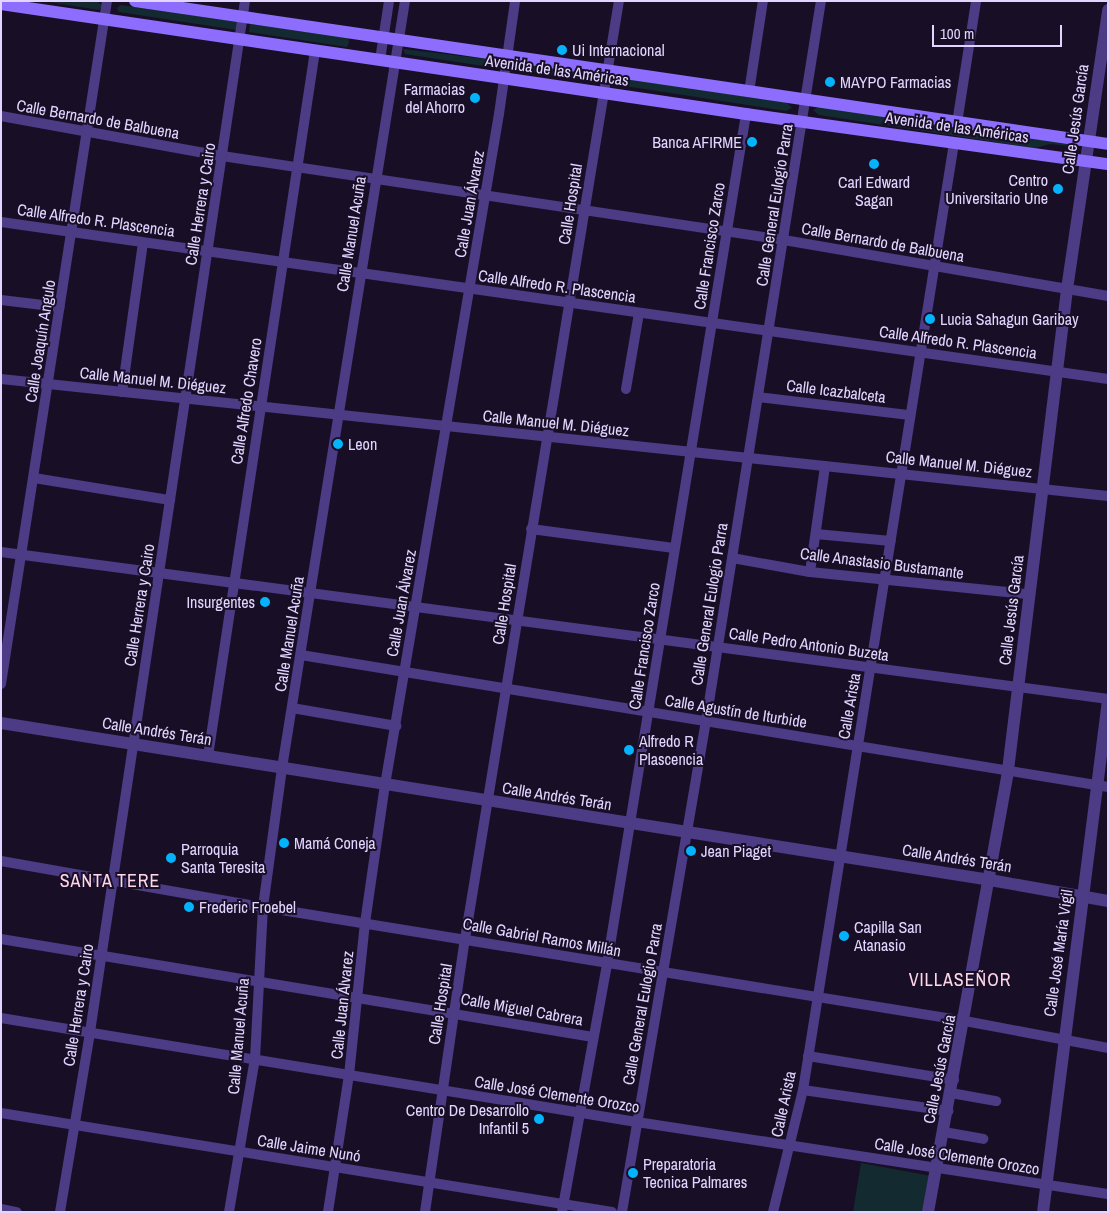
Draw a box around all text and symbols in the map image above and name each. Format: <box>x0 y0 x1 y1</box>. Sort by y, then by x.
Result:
scale bar <box>934 15 1064 47</box>
text: 100 m <box>940 23 974 44</box>
place label: Ui Internacional <box>572 40 665 60</box>
marker: Ui Internacional <box>556 44 568 56</box>
street label: Avenida de las Américas <box>484 50 630 90</box>
street label: Calle Jesús García <box>1058 63 1092 175</box>
place label: MAYPO Farmacias <box>840 72 951 92</box>
marker: MAYPO Farmacias <box>824 76 836 88</box>
place label: Farmacias del Ahorro <box>404 79 465 117</box>
marker: Farmacias del Ahorro <box>469 92 481 104</box>
street label: Calle Bernardo de Balbuena <box>15 95 181 143</box>
street label: Avenida de las Américas <box>884 107 1030 147</box>
street label: Calle General Eulogio Parra <box>752 122 796 288</box>
place label: Banca AFIRME <box>652 132 742 152</box>
marker: Banca AFIRME <box>746 136 758 148</box>
street label: Calle Herrera y Cairo <box>181 141 219 267</box>
street label: Calle Juan Álvarez <box>450 148 488 260</box>
marker: Carl Edward Sagan <box>868 158 880 170</box>
street label: Calle Hospital <box>554 162 586 246</box>
place label: Centro Universitario Une <box>945 170 1048 208</box>
place label: Carl Edward Sagan <box>838 172 910 210</box>
street label: Calle Manuel Acuña <box>332 175 370 293</box>
street label: Calle Francisco Zarco <box>689 181 729 311</box>
marker: Centro Universitario Une <box>1052 183 1064 195</box>
street label: Calle Alfredo R. Plascencia <box>16 199 176 241</box>
street label: Calle Bernardo de Balbuena <box>800 218 966 266</box>
street label: Calle Alfredo R. Plascencia <box>477 265 637 307</box>
street label: Calle Joaquín Angulo <box>21 278 59 404</box>
place label: Lucia Sahagun Garibay <box>940 309 1079 329</box>
marker: Lucia Sahagun Garibay <box>924 313 936 325</box>
street label: Calle Alfredo R. Plascencia <box>878 321 1038 363</box>
street label: Calle Alfredo Chavero <box>226 336 266 466</box>
street label: Calle Manuel M. Diéguez <box>79 363 227 397</box>
street label: Calle Icazbalceta <box>785 375 887 407</box>
street label: Calle Manuel M. Diéguez <box>482 406 630 440</box>
place label: Leon <box>348 434 377 454</box>
marker: Leon <box>332 438 344 450</box>
street label: Calle Manuel M. Diéguez <box>885 447 1033 481</box>
street label: Calle General Eulogio Parra <box>687 521 731 687</box>
street label: Calle Herrera y Cairo <box>120 542 158 668</box>
street label: Calle Anastasio Bustamante <box>799 543 965 583</box>
street label: Calle Juan Álvarez <box>382 547 420 659</box>
street label: Calle Jesús García <box>995 554 1027 666</box>
street label: Calle Hospital <box>488 562 520 646</box>
street label: Calle Manuel Acuña <box>270 575 308 693</box>
street label: Calle Francisco Zarco <box>624 581 664 711</box>
place label: Insurgentes <box>186 592 255 612</box>
marker: Insurgentes <box>259 596 271 608</box>
street label: Calle Pedro Antonio Buzeta <box>727 623 891 665</box>
street label: Calle Arista <box>834 671 864 741</box>
street label: Calle Agustín de Iturbide <box>663 690 809 732</box>
street label: Calle Andrés Terán <box>100 713 214 749</box>
place label: Alfredo R Plascencia <box>639 731 703 769</box>
marker: Alfredo R Plascencia <box>623 744 635 756</box>
street label: Calle Andrés Terán <box>500 778 614 814</box>
place label: Mamá Coneja <box>294 833 376 853</box>
marker: Mamá Coneja <box>278 837 290 849</box>
place label: Parroquia Santa Teresita <box>181 839 266 877</box>
street label: Calle Andrés Terán <box>900 840 1014 876</box>
place label: Jean Piaget <box>701 841 771 861</box>
marker: Jean Piaget <box>685 845 697 857</box>
marker: Parroquia Santa Teresita <box>165 852 177 864</box>
district label: SANTA TERE <box>58 870 162 892</box>
street label: Calle José María Vigil <box>1040 888 1076 1018</box>
place label: Frederic Froebel <box>199 897 296 917</box>
marker: Frederic Froebel <box>183 901 195 913</box>
street label: Calle Gabriel Ramos Millán <box>461 914 623 960</box>
place label: Capilla San Atanasio <box>854 917 922 955</box>
street label: Calle General Eulogio Parra <box>618 922 666 1086</box>
marker: Capilla San Atanasio <box>838 930 850 942</box>
street label: Calle Herrera y Cairo <box>59 942 97 1068</box>
street label: Calle Juan Álvarez <box>327 950 357 1060</box>
street label: Calle Hospital <box>424 962 456 1046</box>
district label: VILLASEÑOR <box>907 969 1013 991</box>
street label: Calle Manuel Acuña <box>223 977 253 1095</box>
street label: Calle Miguel Cabrera <box>459 989 585 1029</box>
street label: Calle Jesús García <box>919 1013 959 1125</box>
street label: Calle Arista <box>767 1069 799 1139</box>
street label: Calle José Clemente Orozco <box>473 1071 641 1117</box>
place label: Centro De Desarrollo Infantil 5 <box>406 1100 529 1138</box>
marker: Centro De Desarrollo Infantil 5 <box>533 1113 545 1125</box>
street label: Calle Jaime Nunó <box>256 1130 362 1166</box>
street label: Calle José Clemente Orozco <box>873 1133 1041 1179</box>
place label: Preparatoria Tecnica Palmares <box>643 1154 747 1192</box>
marker: Preparatoria Tecnica Palmares <box>627 1167 639 1179</box>

